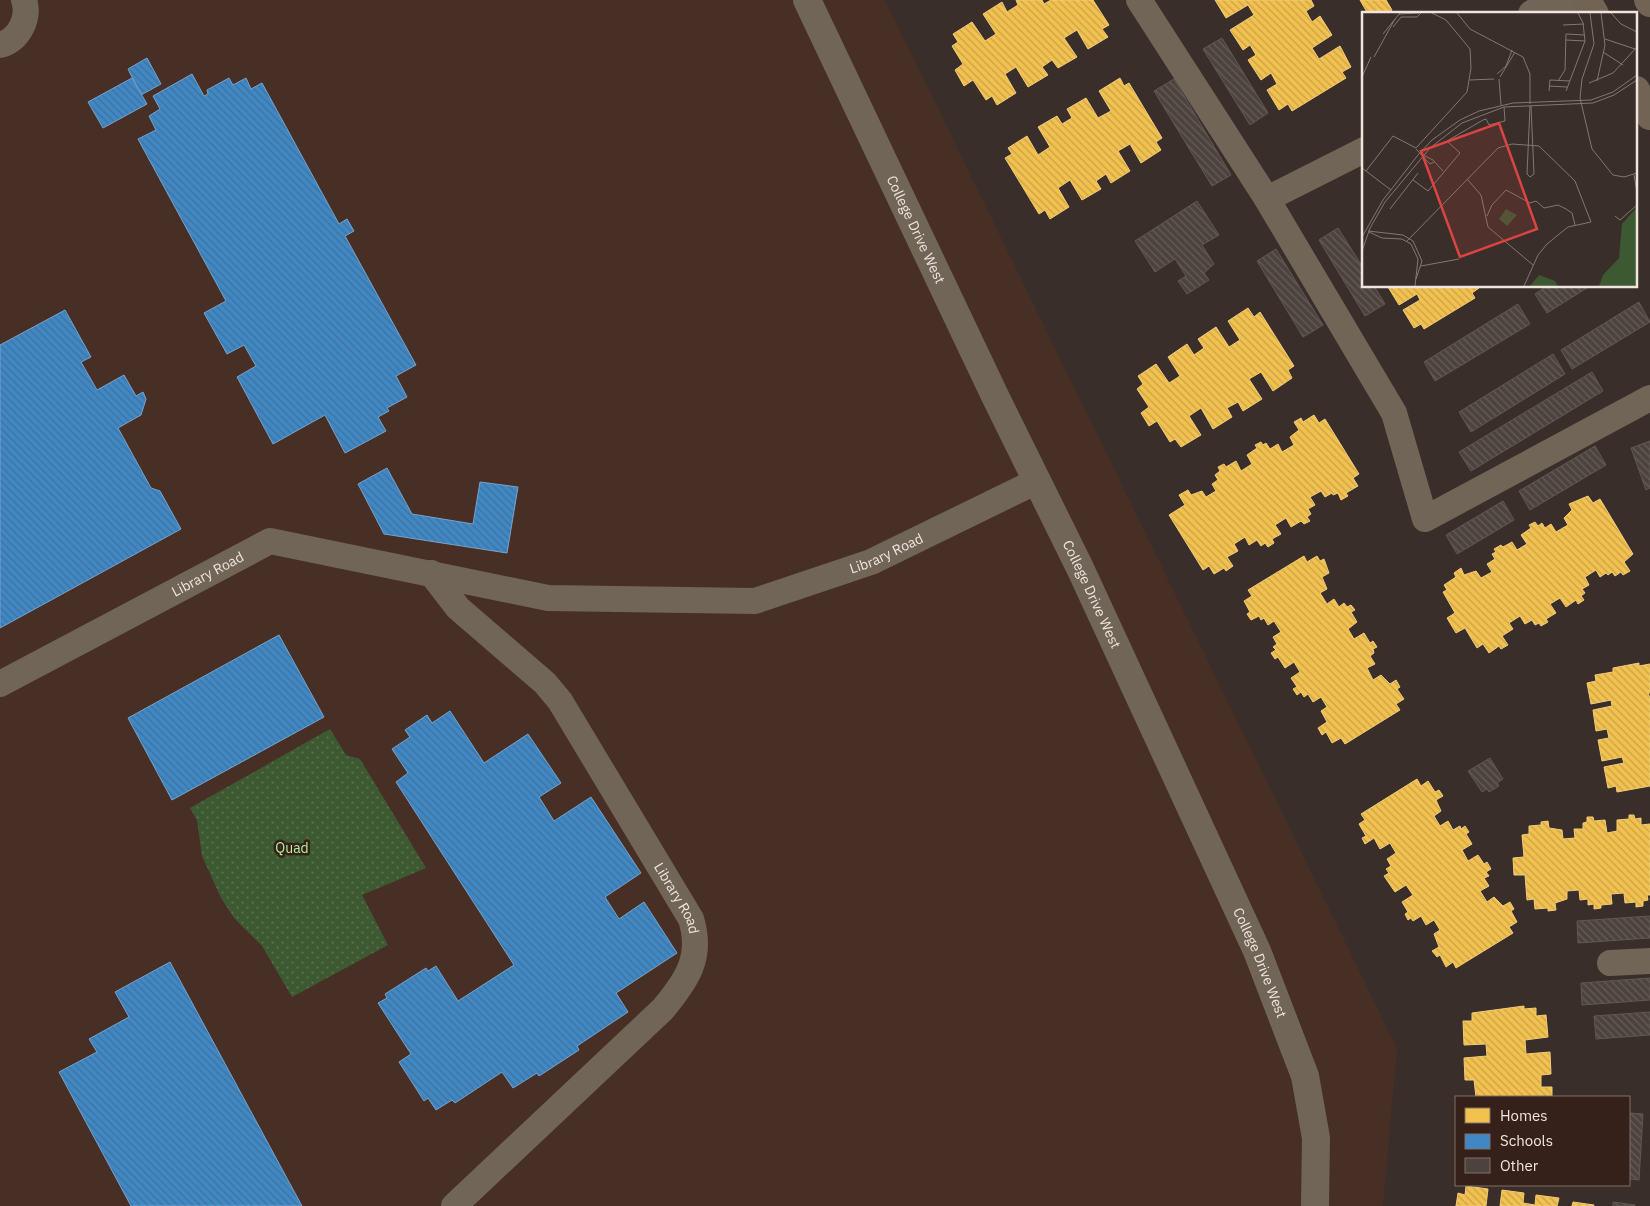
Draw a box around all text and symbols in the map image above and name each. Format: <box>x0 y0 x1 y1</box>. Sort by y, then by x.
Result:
inset map <box>1362 12 1638 288</box>
street label: College Drive West <box>883 173 949 286</box>
street label: Library Road <box>847 529 926 578</box>
street label: College Drive West <box>1059 537 1125 651</box>
street label: Library Road <box>169 548 247 600</box>
park label: Quad <box>275 839 309 857</box>
street label: Library Road <box>650 859 703 935</box>
street label: College Drive West <box>1229 905 1291 1020</box>
legend <box>1455 1096 1630 1186</box>
text: Homes <box>1500 1106 1548 1125</box>
text: Schools <box>1500 1131 1553 1150</box>
text: Other <box>1500 1156 1539 1175</box>

